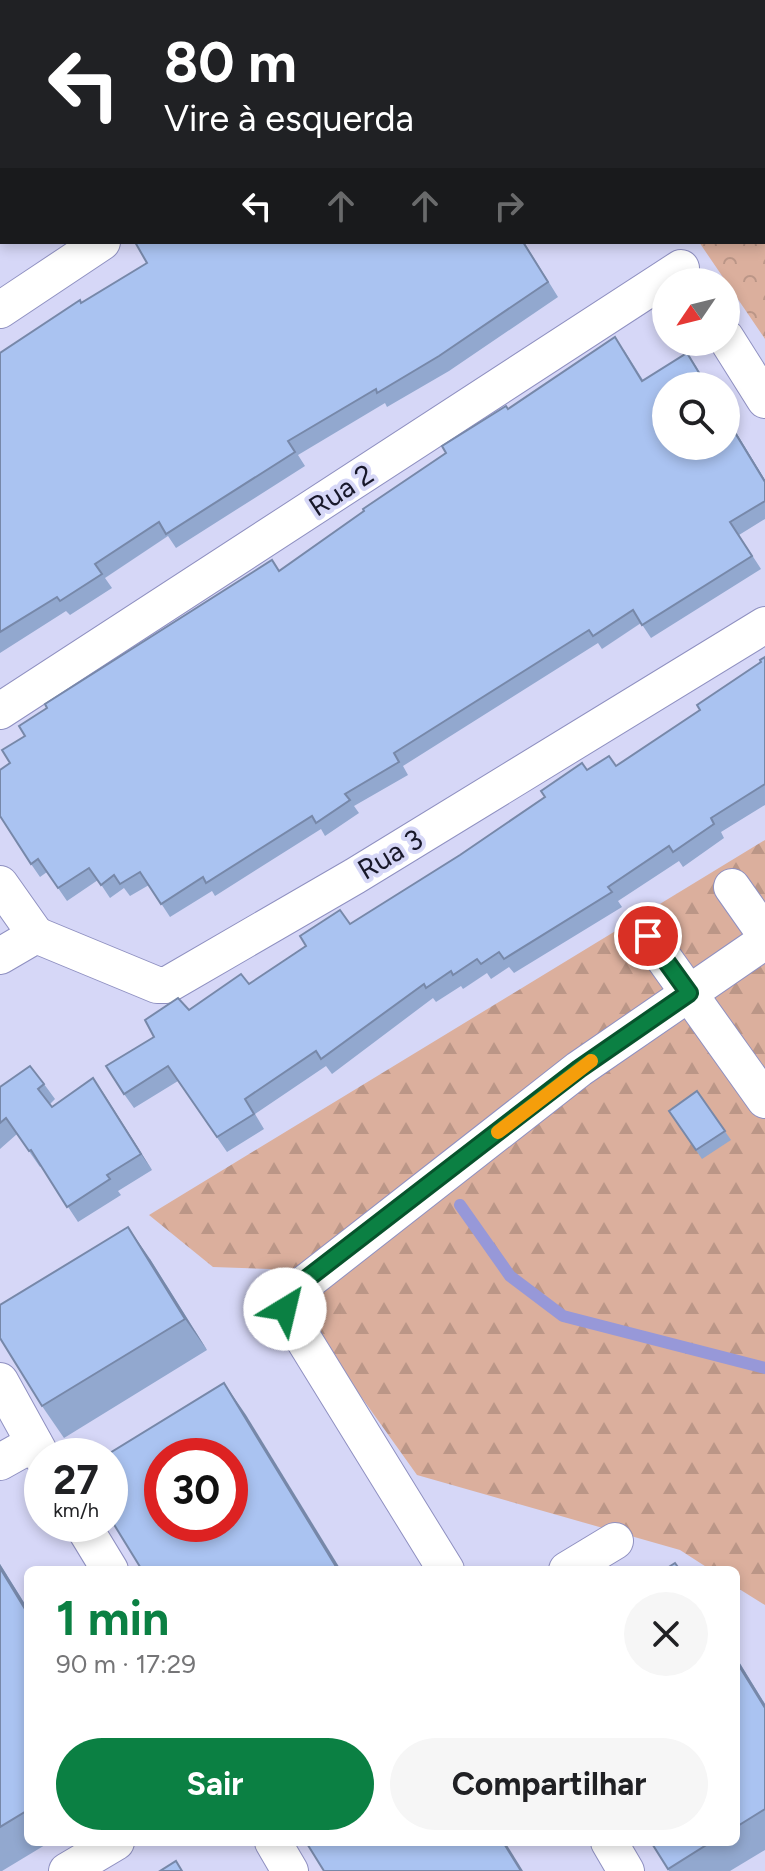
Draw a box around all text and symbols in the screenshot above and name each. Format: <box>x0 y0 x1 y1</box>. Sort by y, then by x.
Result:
text: 80 m <box>164 29 297 96</box>
icon: left <box>32 32 136 136</box>
text: Vire à esquerda <box>164 97 414 140</box>
icon: left <box>235 184 279 228</box>
icon: ahead <box>319 184 363 228</box>
icon: ahead <box>403 184 447 228</box>
icon: right <box>487 184 531 228</box>
north arrow <box>652 268 740 356</box>
map controls <box>652 268 740 460</box>
button: search <box>652 372 740 460</box>
street label: Rua 2 <box>302 457 380 523</box>
street label: Rua 3 <box>351 822 429 886</box>
pin <box>614 902 682 970</box>
icon: arrive <box>626 914 670 958</box>
position arrow <box>243 1267 327 1351</box>
speed limit sign: 30 <box>144 1438 248 1542</box>
text: 27 <box>53 1456 99 1504</box>
text: km/h <box>53 1498 99 1522</box>
text: 1 min <box>56 1589 169 1647</box>
button: close <box>624 1592 708 1676</box>
text: 90 m · 17:29 <box>56 1648 196 1680</box>
button: Sair <box>56 1738 374 1830</box>
button: Compartilhar <box>390 1738 708 1830</box>

